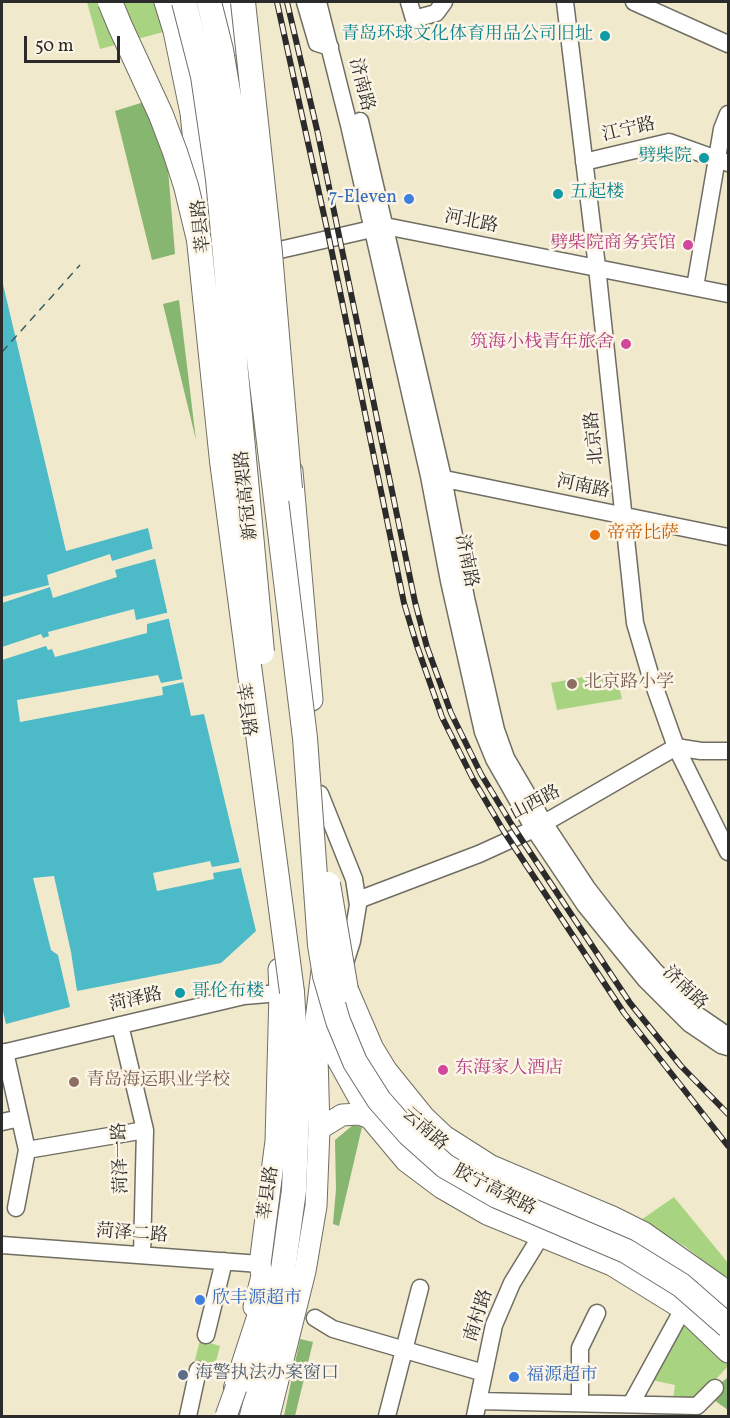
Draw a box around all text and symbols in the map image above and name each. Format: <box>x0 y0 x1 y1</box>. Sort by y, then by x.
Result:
scale bar <box>27 24 123 62</box>
place label: 青岛环球文化体育用品公司旧址 <box>341 25 593 47</box>
marker: 青岛环球文化体育用品公司旧址 <box>598 29 612 43</box>
text: 50 m <box>35 34 74 59</box>
street label: 济南路 <box>343 56 377 114</box>
street label: 江宁路 <box>600 114 658 148</box>
place label: 劈柴院 <box>638 147 692 169</box>
marker: 劈柴院 <box>697 151 711 165</box>
place label: 五起楼 <box>570 183 624 205</box>
marker: 五起楼 <box>551 187 565 201</box>
place label: 7-Eleven <box>329 188 397 210</box>
marker: 7-Eleven <box>402 192 416 206</box>
street label: 莘县路 <box>189 198 217 254</box>
street label: 河北路 <box>442 207 500 239</box>
place label: 劈柴院商务宾馆 <box>550 234 676 256</box>
marker: 劈柴院商务宾馆 <box>681 238 695 252</box>
place label: 筑海小栈青年旅舍 <box>470 333 614 355</box>
marker: 筑海小栈青年旅舍 <box>619 337 633 351</box>
street label: 北京路 <box>582 410 610 466</box>
street label: 新冠高架路 <box>233 449 263 541</box>
street label: 河南路 <box>554 472 612 504</box>
place label: 帝帝比萨 <box>607 524 679 546</box>
marker: 帝帝比萨 <box>588 528 602 542</box>
street label: 济南路 <box>449 532 481 590</box>
place label: 北京路小学 <box>584 673 674 695</box>
marker: 北京路小学 <box>565 677 579 691</box>
street label: 莘县路 <box>230 682 258 738</box>
street label: 山西路 <box>507 782 565 826</box>
street label: 济南路 <box>657 962 711 1016</box>
place label: 哥伦布楼 <box>192 982 264 1004</box>
street label: 菏泽路 <box>107 984 165 1018</box>
marker: 哥伦布楼 <box>173 986 187 1000</box>
place label: 东海家人酒店 <box>455 1059 563 1081</box>
marker: 东海家人酒店 <box>436 1063 450 1077</box>
place label: 青岛海运职业学校 <box>86 1071 230 1093</box>
marker: 青岛海运职业学校 <box>67 1075 81 1089</box>
street label: 云南路 <box>397 1104 451 1156</box>
street label: 菏泽一路 <box>110 1122 134 1194</box>
street label: 胶宁高架路 <box>449 1161 539 1221</box>
street label: 莘县路 <box>256 1165 284 1221</box>
street label: 菏泽二路 <box>95 1222 169 1248</box>
street label: 南村路 <box>461 1287 499 1345</box>
place label: 欣丰源超市 <box>212 1289 302 1311</box>
marker: 欣丰源超市 <box>193 1293 207 1307</box>
place label: 海警执法办案窗口 <box>195 1364 339 1386</box>
place label: 福源超市 <box>526 1366 598 1388</box>
marker: 海警执法办案窗口 <box>176 1368 190 1382</box>
marker: 福源超市 <box>507 1370 521 1384</box>

